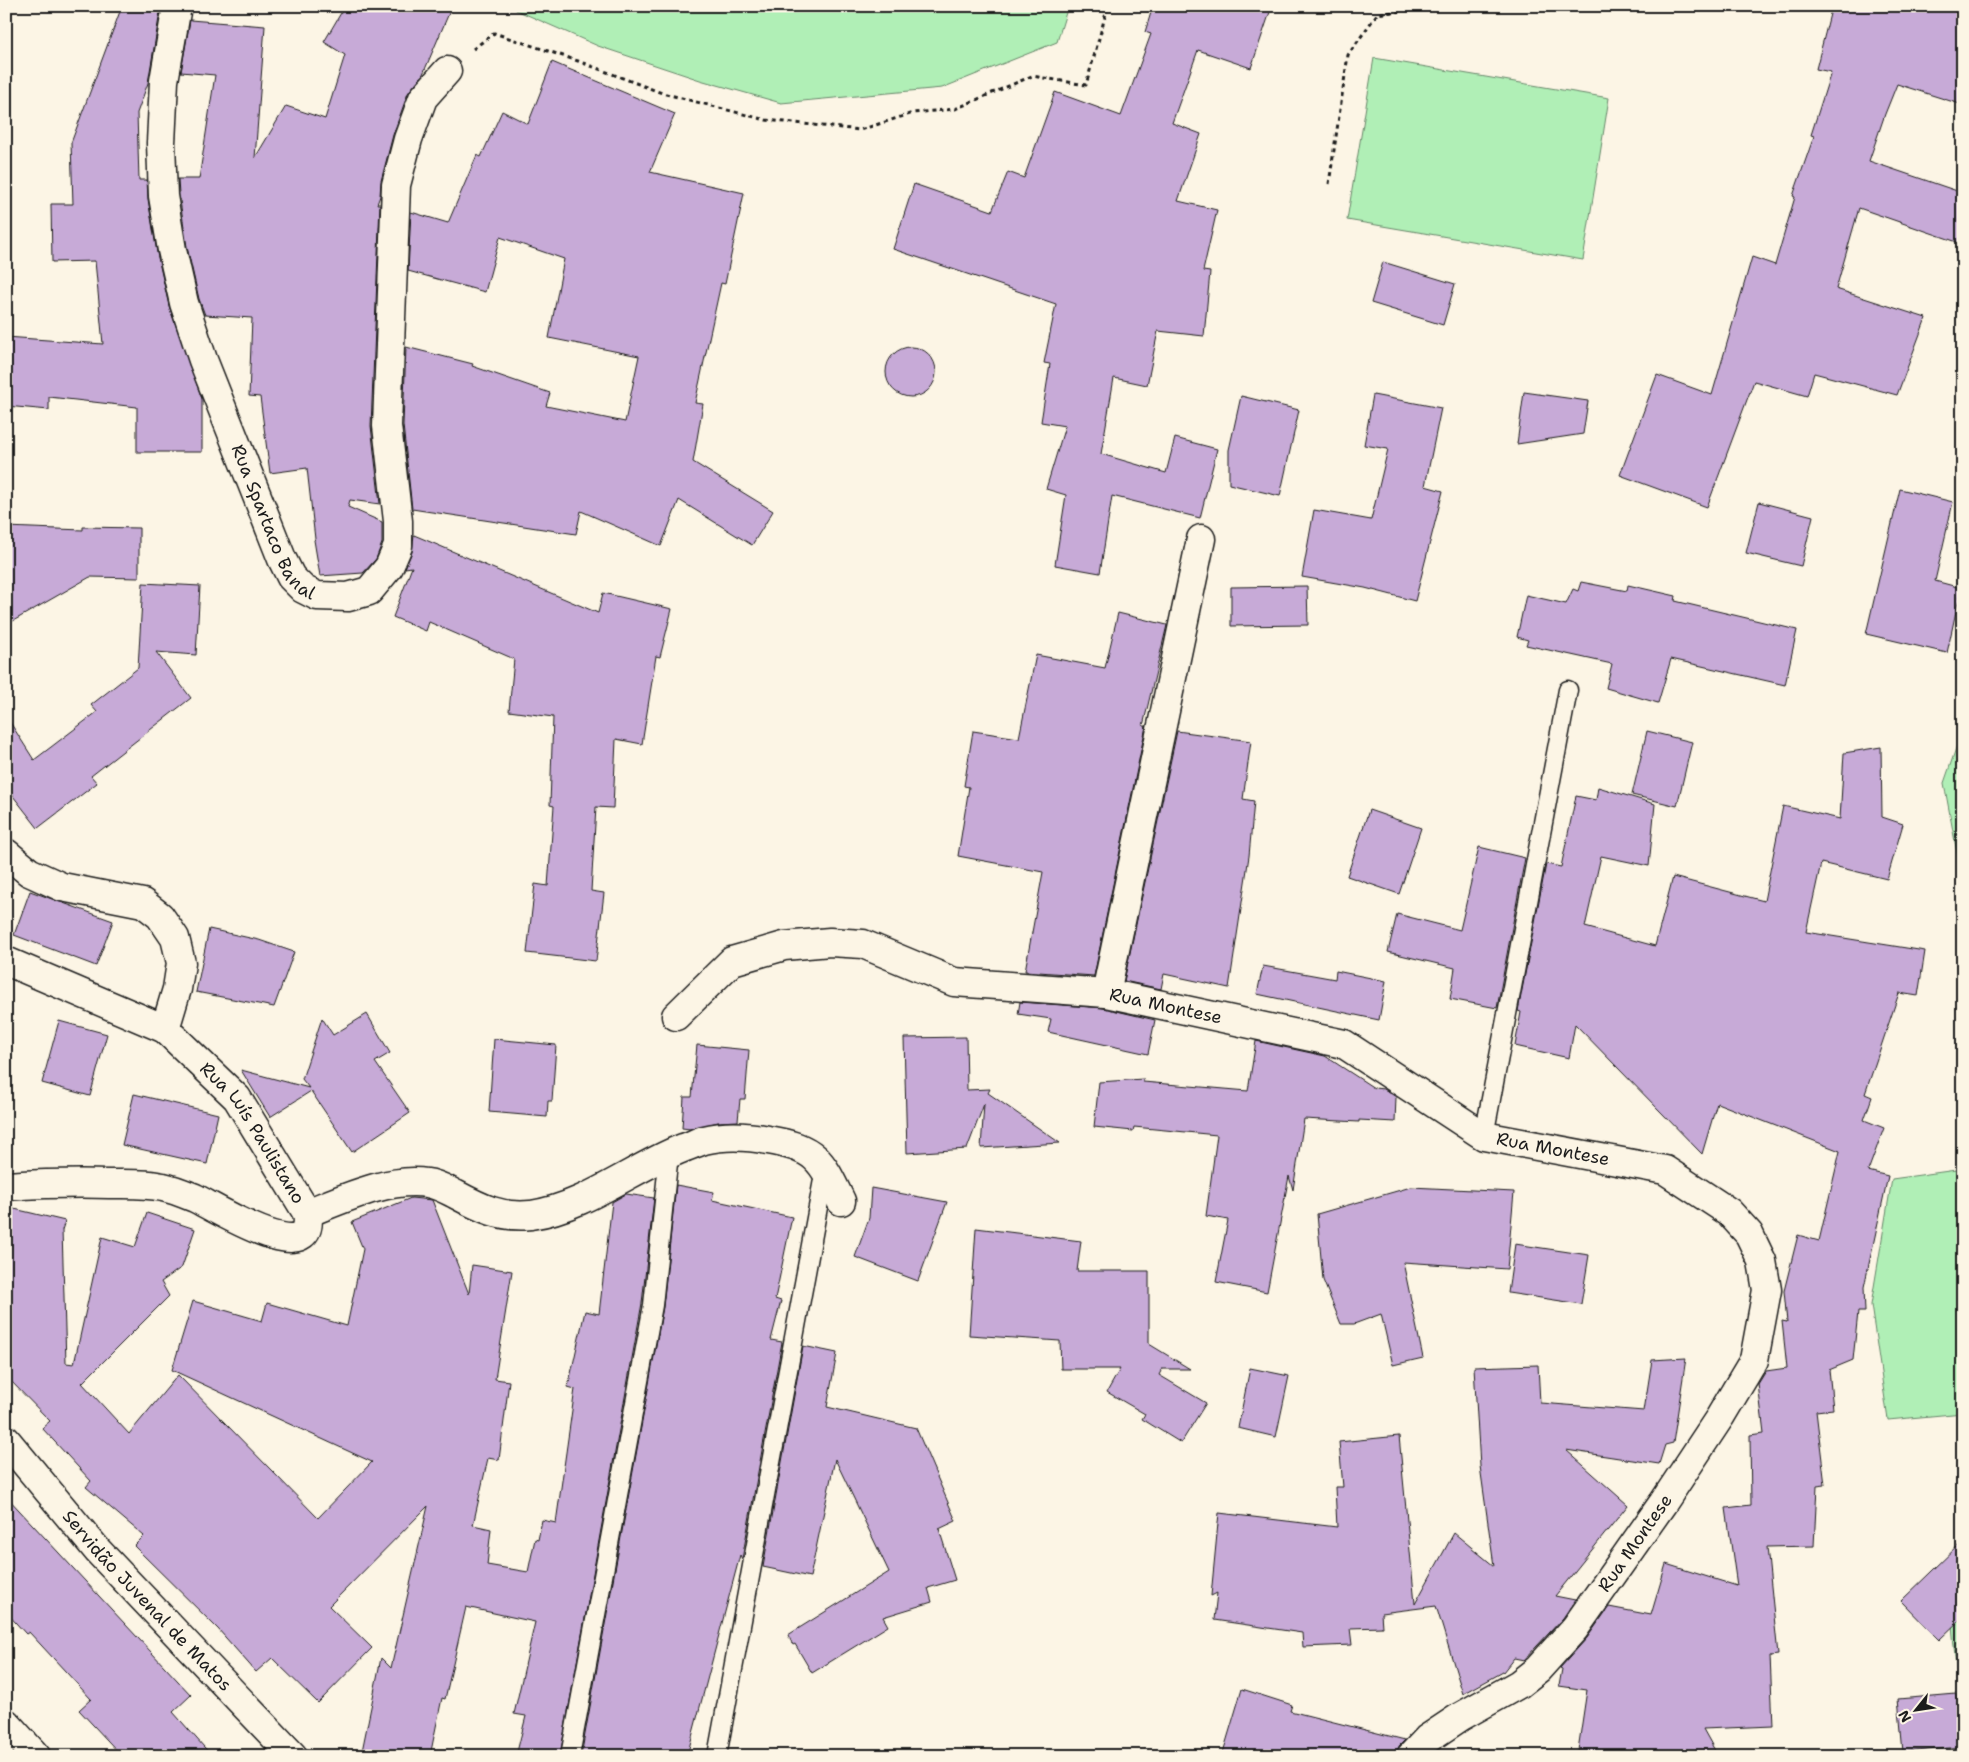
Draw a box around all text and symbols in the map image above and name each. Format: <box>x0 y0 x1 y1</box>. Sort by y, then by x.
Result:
street label: Rua Spartaco Banal <box>226 441 320 605</box>
street label: Rua Montese <box>1107 982 1224 1030</box>
street label: Rua Luís Paulistano <box>195 1057 311 1208</box>
street label: Rua Montese <box>1494 1127 1612 1171</box>
street label: Rua Montese <box>1592 1489 1678 1597</box>
street label: Servidão Juvenal de Matos <box>57 1505 237 1696</box>
north arrow <box>1892 1684 1942 1734</box>
text: N <box>1894 1707 1915 1726</box>

